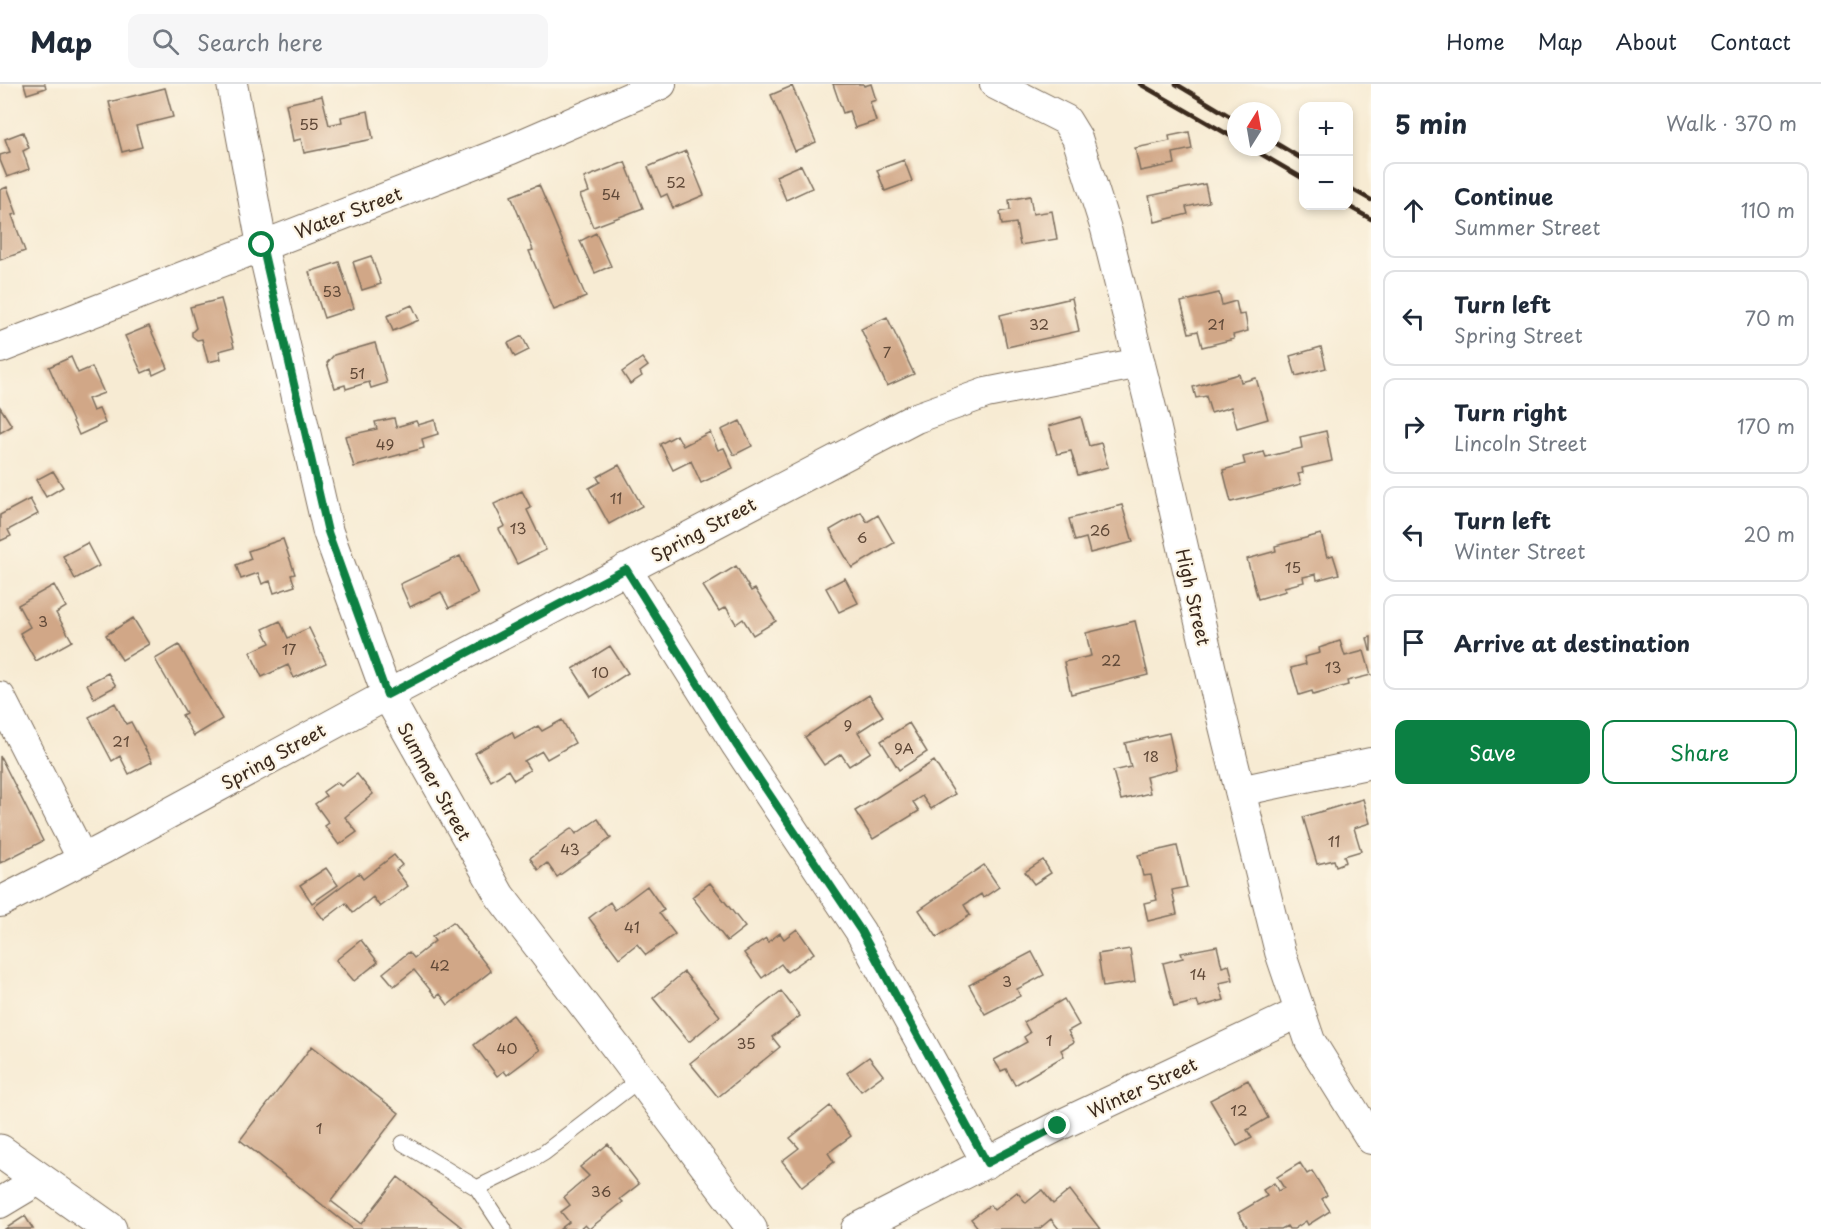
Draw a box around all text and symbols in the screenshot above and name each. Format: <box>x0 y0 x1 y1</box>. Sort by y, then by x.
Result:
search box <box>128 14 548 68</box>
text: Map <box>30 20 92 63</box>
icon: search <box>149 25 182 58</box>
text: Search here <box>197 25 323 58</box>
text: Home <box>1446 25 1505 57</box>
text: Map <box>1538 25 1583 57</box>
text: About <box>1616 25 1677 57</box>
text: Contact <box>1710 25 1791 57</box>
north arrow <box>1227 102 1281 156</box>
map controls <box>1299 102 1353 210</box>
button: + <box>1299 102 1353 156</box>
text: 5 min <box>1395 104 1467 143</box>
text: Walk · 370 m <box>1666 108 1797 138</box>
house number: 55 <box>299 112 319 135</box>
button: − <box>1299 156 1353 210</box>
house number: 52 <box>666 170 686 193</box>
street label: Water Street <box>291 179 405 245</box>
text: Continue <box>1454 179 1553 212</box>
house number: 54 <box>601 182 621 205</box>
icon: ahead <box>1397 194 1430 227</box>
text: 110 m <box>1741 195 1795 225</box>
text: Summer Street <box>1454 212 1600 242</box>
route start <box>248 231 274 257</box>
house number: 53 <box>322 279 342 302</box>
text: Turn left <box>1454 287 1551 320</box>
icon: left <box>1397 302 1430 335</box>
text: 70 m <box>1745 303 1795 333</box>
house number: 32 <box>1029 312 1049 335</box>
house number: 21 <box>1207 312 1225 335</box>
text: Spring Street <box>1454 320 1583 350</box>
house number: 7 <box>883 340 892 363</box>
house number: 51 <box>349 361 365 384</box>
text: Turn right <box>1454 395 1567 428</box>
icon: right <box>1397 410 1430 443</box>
text: 170 m <box>1737 411 1795 441</box>
text: Lincoln Street <box>1454 428 1587 458</box>
house number: 49 <box>376 432 394 455</box>
house number: 11 <box>610 486 622 509</box>
street label: Spring Street <box>646 490 760 568</box>
text: Turn left <box>1454 503 1551 536</box>
house number: 13 <box>510 516 526 539</box>
house number: 26 <box>1090 518 1110 541</box>
icon: left <box>1397 518 1430 551</box>
text: 20 m <box>1743 519 1795 549</box>
house number: 6 <box>857 525 867 548</box>
text: Winter Street <box>1454 536 1585 566</box>
street label: High Street <box>1170 546 1218 648</box>
house number: 15 <box>1285 555 1301 578</box>
house number: 3 <box>38 609 48 632</box>
icon: arrive <box>1397 626 1430 659</box>
text: Arrive at destination <box>1454 626 1690 659</box>
house number: 17 <box>282 637 296 660</box>
house number: 22 <box>1101 648 1121 671</box>
house number: 13 <box>1325 655 1341 678</box>
house number: 10 <box>591 660 609 683</box>
house number: 9 <box>844 713 852 736</box>
street label: Spring Street <box>216 716 330 796</box>
street label: Summer Street <box>391 717 479 845</box>
button: Save <box>1395 720 1590 784</box>
button: Share <box>1602 720 1797 784</box>
house number: 21 <box>112 729 130 752</box>
house number: 9A <box>894 736 914 759</box>
house number: 18 <box>1143 744 1159 767</box>
house number: 11 <box>1328 829 1340 852</box>
house number: 43 <box>560 837 580 860</box>
house number: 41 <box>624 915 640 938</box>
house number: 42 <box>430 953 450 976</box>
house number: 14 <box>1190 962 1206 985</box>
house number: 3 <box>1002 969 1012 992</box>
house number: 1 <box>1046 1028 1052 1051</box>
house number: 35 <box>736 1031 756 1054</box>
house number: 40 <box>497 1036 517 1059</box>
street label: Winter Street <box>1083 1050 1201 1124</box>
house number: 12 <box>1230 1098 1248 1121</box>
route end <box>1044 1112 1070 1138</box>
house number: 1 <box>316 1116 322 1139</box>
house number: 36 <box>591 1179 611 1202</box>

